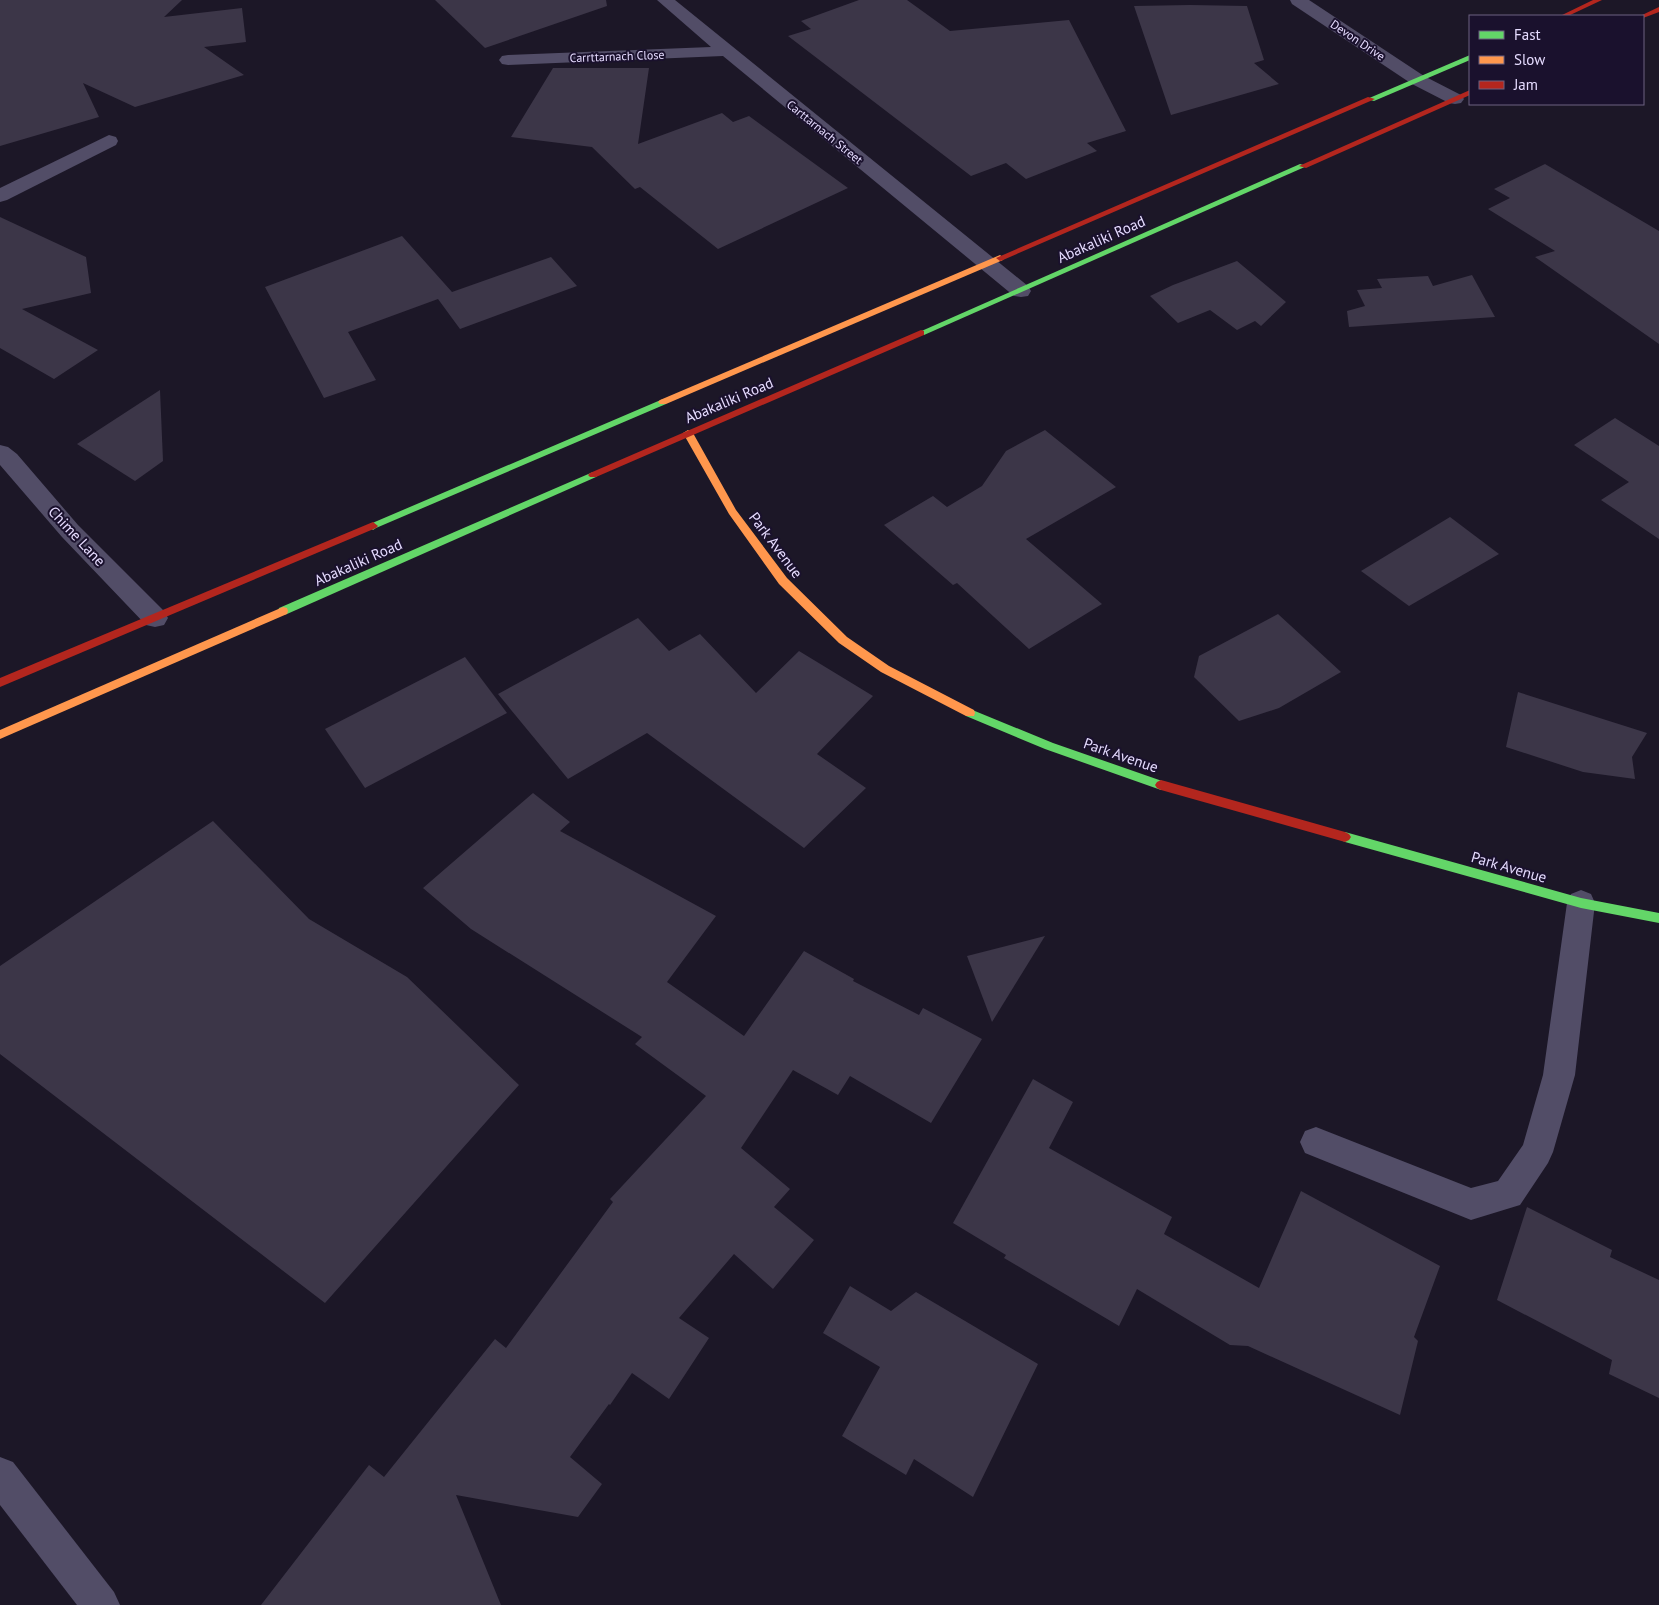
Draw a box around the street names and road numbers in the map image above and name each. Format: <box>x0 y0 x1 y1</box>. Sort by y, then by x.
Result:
street label: Devon Drive <box>1328 16 1388 64</box>
street label: Carrttarnach Close <box>569 47 665 65</box>
street label: Carttarnach Street <box>784 97 866 167</box>
street label: Abakaliki Road <box>1054 211 1148 267</box>
street label: Abakaliki Road <box>682 373 776 427</box>
street label: Chime Lane <box>44 502 110 570</box>
street label: Park Avenue <box>745 508 807 582</box>
street label: Abakaliki Road <box>311 534 405 590</box>
street label: Park Avenue <box>1081 733 1161 777</box>
street label: Park Avenue <box>1469 847 1549 887</box>

